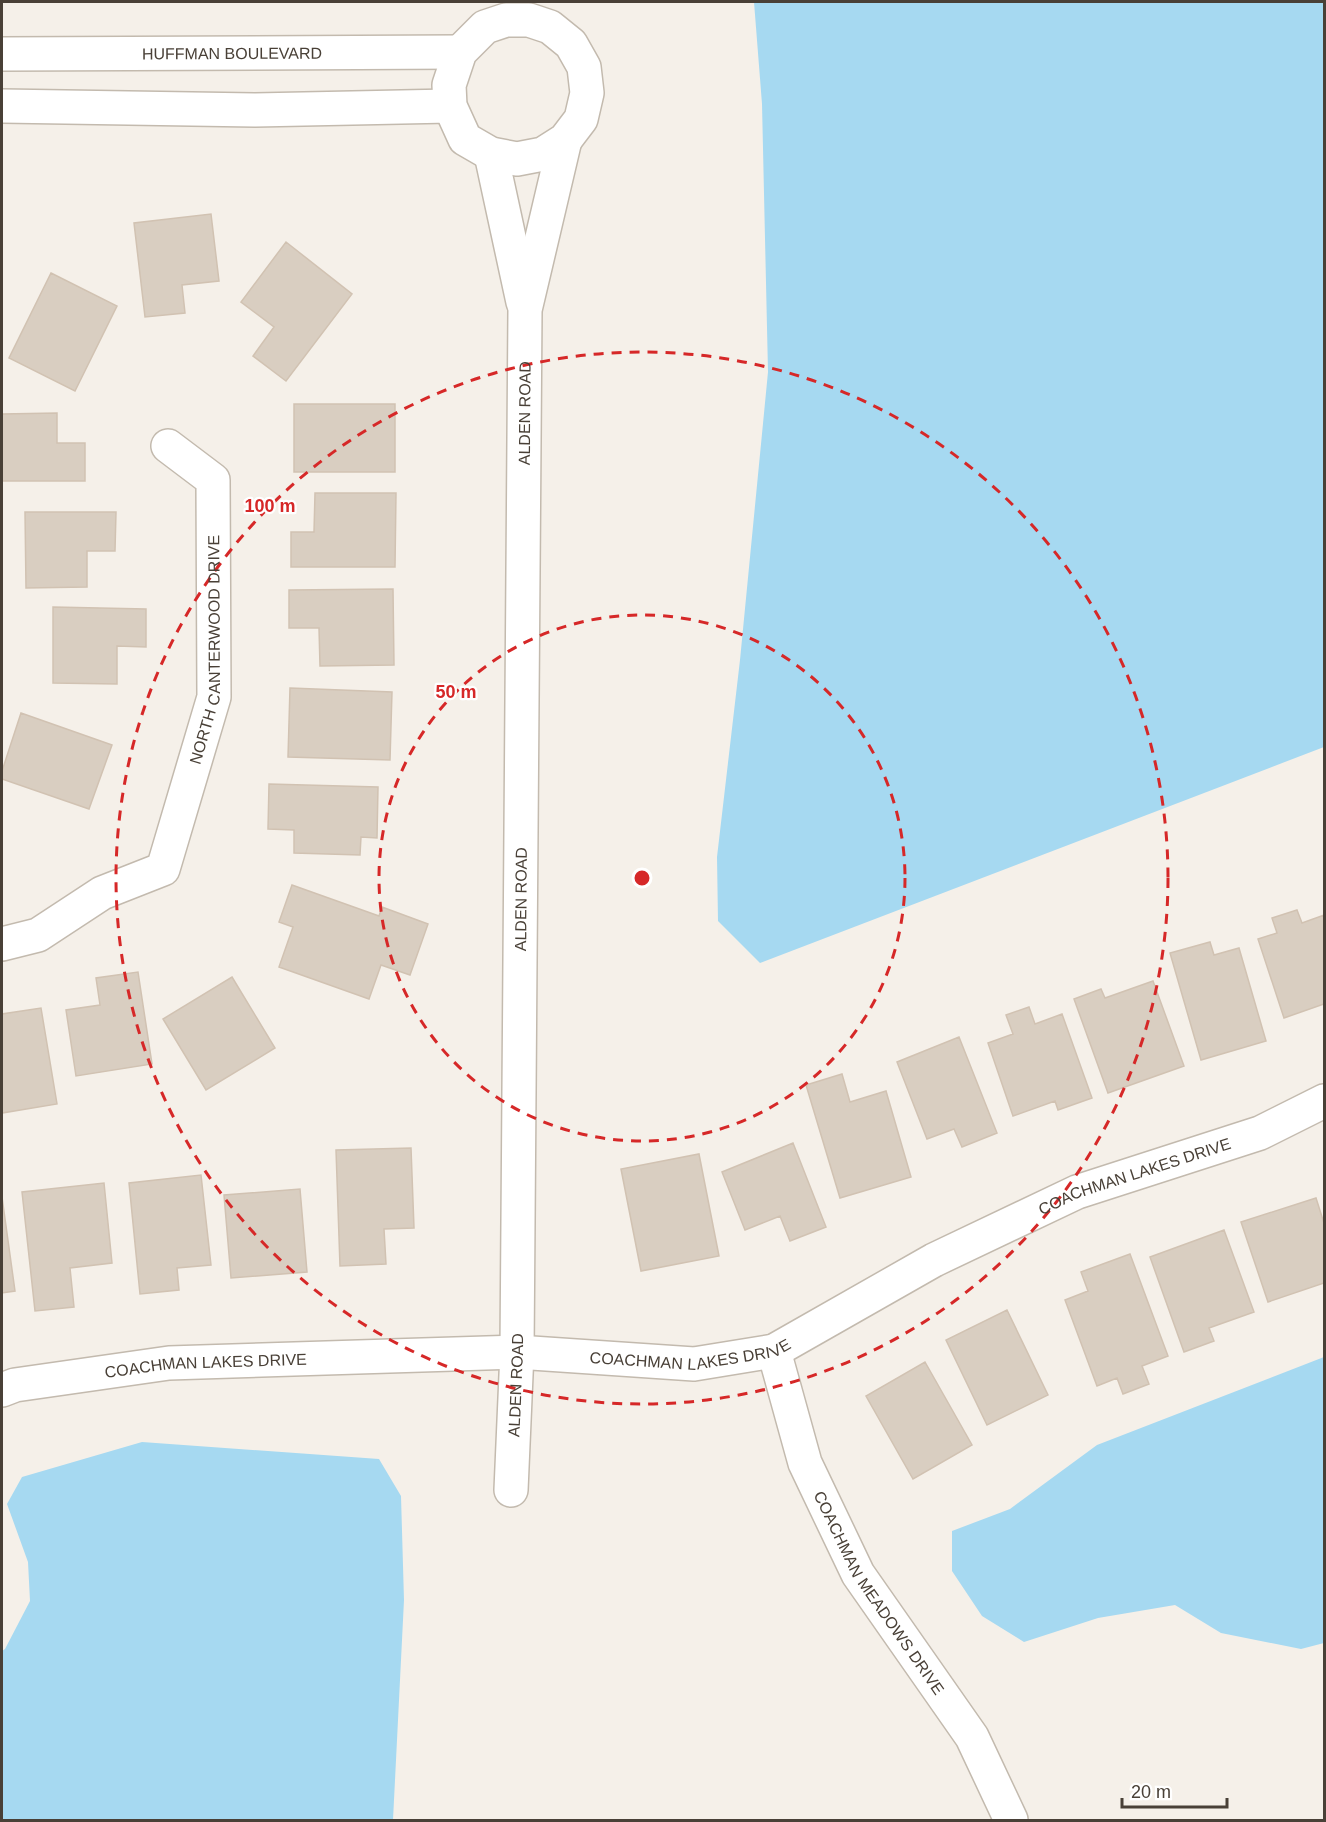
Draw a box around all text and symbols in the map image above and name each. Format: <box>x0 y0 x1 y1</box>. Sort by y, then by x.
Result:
street label: HUFFMAN BOULEVARD <box>142 44 322 62</box>
street label: ALDEN ROAD <box>515 361 533 465</box>
text: 100 m <box>244 496 296 516</box>
street label: NORTH CANTERWOOD DRIVE <box>186 535 223 766</box>
text: 50 m <box>435 682 477 702</box>
street label: ALDEN ROAD <box>512 847 529 951</box>
centre of rings <box>632 868 652 888</box>
street label: COACHMAN LAKES DRIVE <box>1035 1135 1233 1218</box>
street label: ALDEN ROAD <box>505 1333 526 1437</box>
street label: COACHMAN LAKES DRIVE <box>589 1335 793 1373</box>
street label: COACHMAN LAKES DRIVE <box>104 1350 307 1381</box>
street label: COACHMAN MEADOWS DRIVE <box>811 1488 948 1697</box>
scale bar <box>1122 1771 1227 1809</box>
text: 20 m <box>1131 1782 1171 1802</box>

